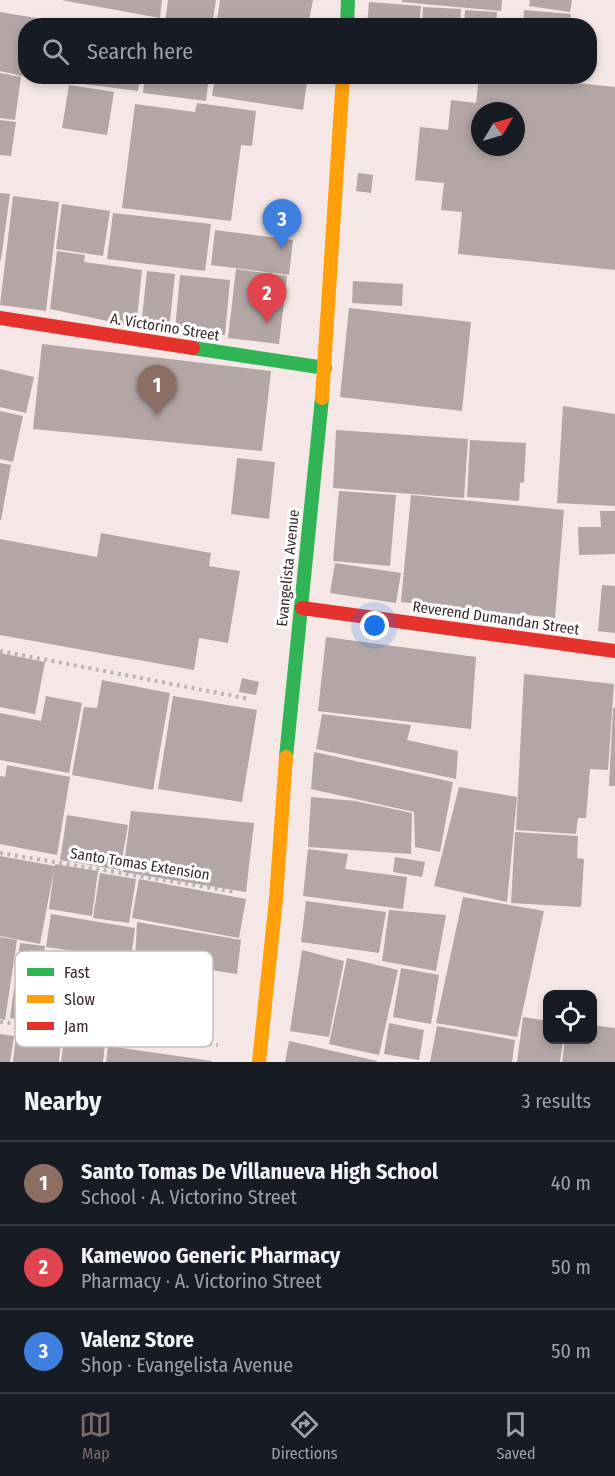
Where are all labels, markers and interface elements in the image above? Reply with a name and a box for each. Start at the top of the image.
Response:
search box [18,18,597,84]
icon: search [39,35,72,68]
text: Search here [87,38,193,65]
north arrow [471,102,525,156]
pin: 3 [262,200,302,249]
pin: 2 [248,274,286,323]
street label: A. Victorino Street [109,309,221,345]
pin: 1 [138,366,176,415]
street label: Evangelista Avenue [273,509,303,627]
street label: Reverend Dumandan Street [412,597,581,639]
your location [360,611,389,640]
street label: Santo Tomas Extension [69,844,211,884]
legend [15,951,213,1047]
text: Fast [64,963,91,982]
text: Slow [64,990,95,1009]
map controls [543,990,597,1044]
button: locate [543,990,597,1044]
text: Jam [64,1017,89,1036]
text: Nearby [24,1086,101,1117]
text: 3 results [522,1089,591,1113]
text: Santo Tomas De Villanueva High School [81,1158,438,1185]
text: 1 [39,1171,48,1195]
text: 40 m [551,1171,591,1195]
text: School · A. Victorino Street [81,1185,297,1209]
text: Kamewoo Generic Pharmacy [81,1242,340,1269]
text: 2 [39,1255,48,1279]
text: 50 m [551,1255,591,1279]
text: Pharmacy · A. Victorino Street [81,1269,322,1293]
text: Valenz Store [81,1326,194,1353]
text: 3 [39,1339,48,1363]
text: 50 m [551,1339,591,1363]
text: Shop · Evangelista Avenue [81,1353,293,1377]
tab: Map [79,1408,112,1463]
tab: Directions [271,1408,338,1463]
tab: Saved [496,1408,536,1463]

